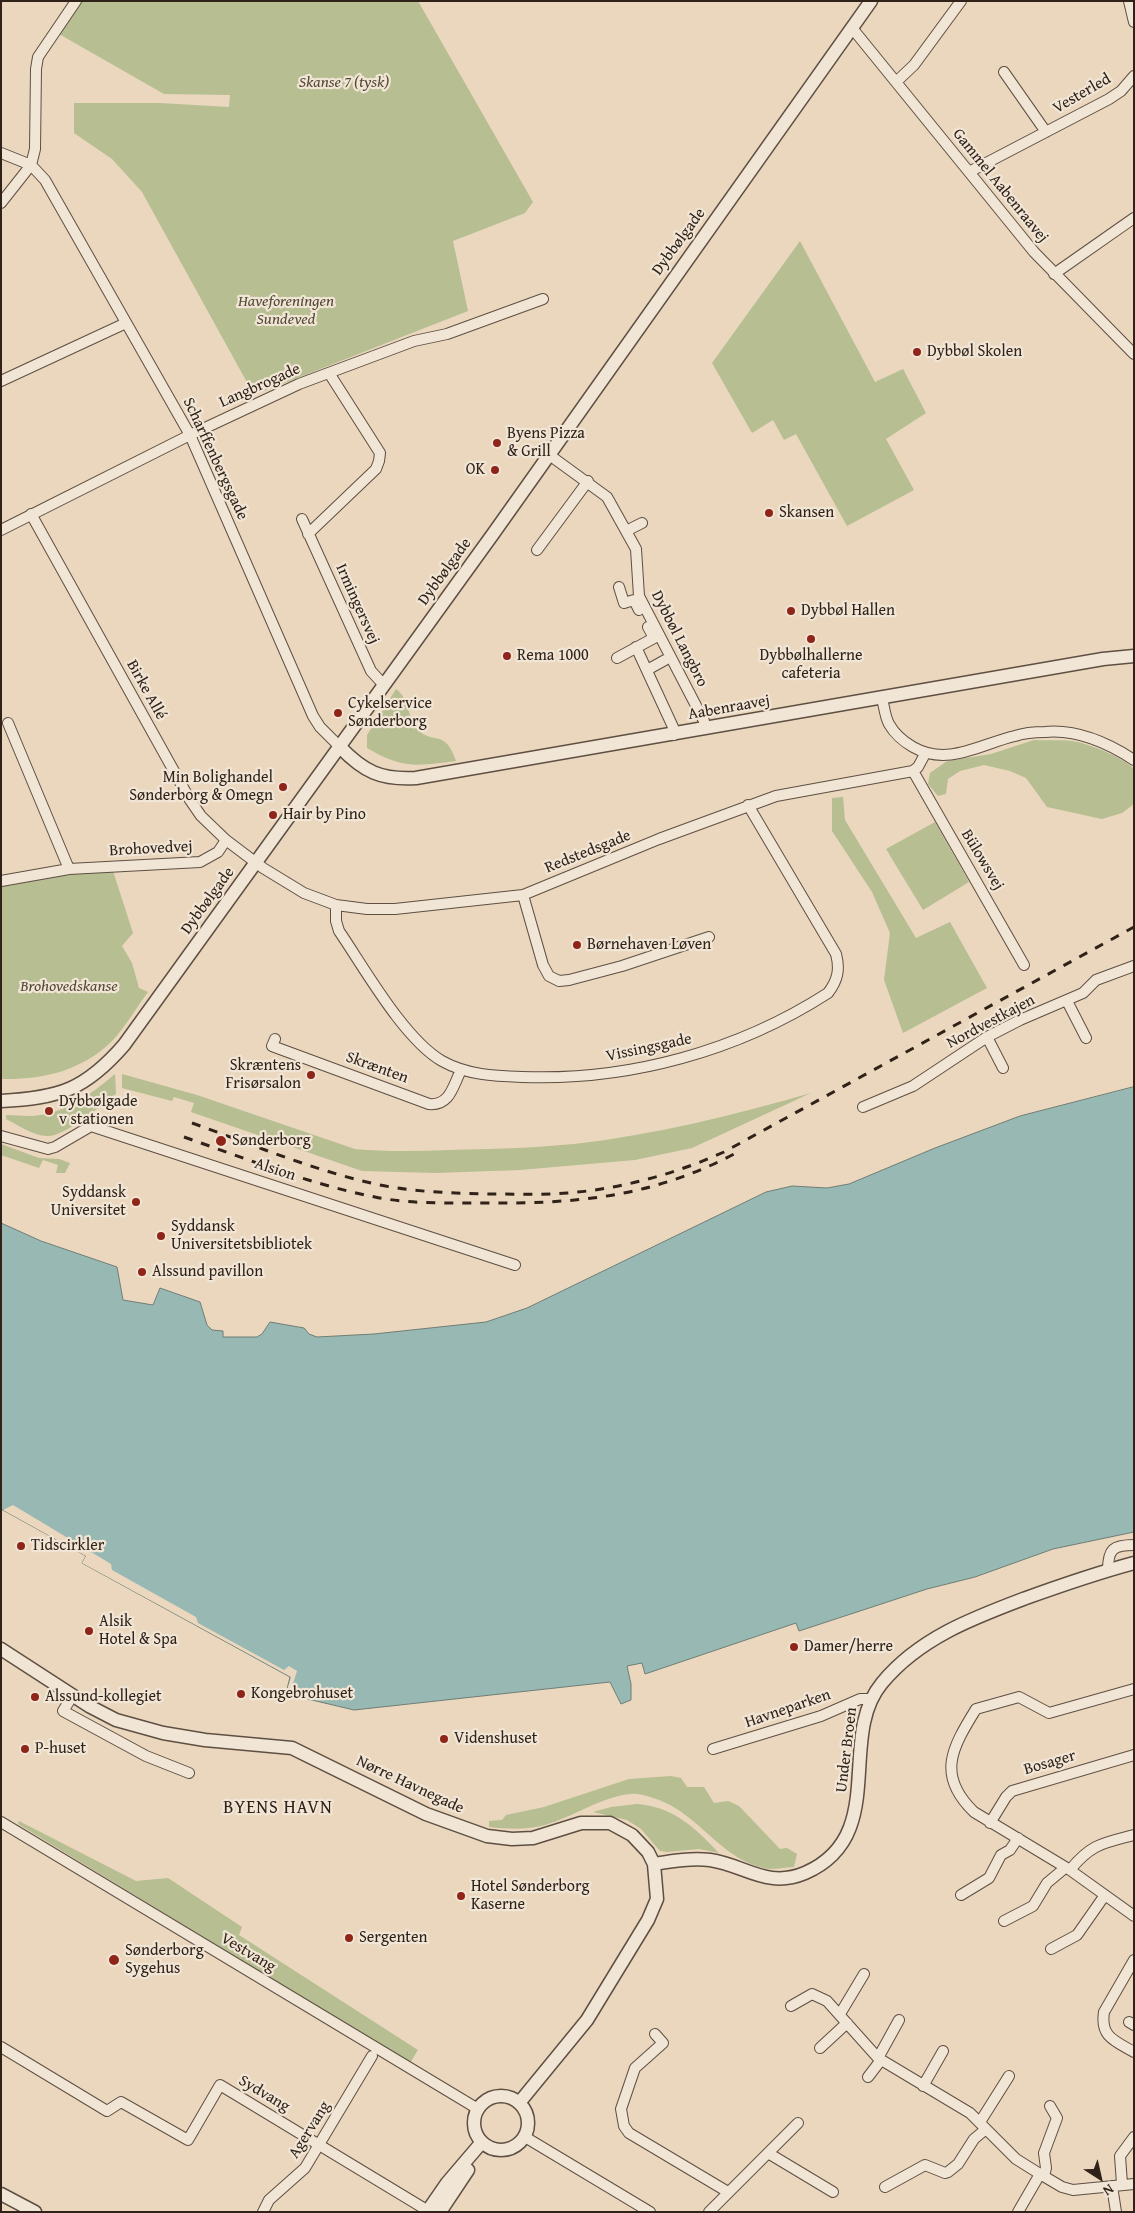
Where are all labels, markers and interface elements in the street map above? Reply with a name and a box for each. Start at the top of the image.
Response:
street label: Vesterled [1050,70,1114,118]
park label: Skanse 7 (tysk) [299,73,389,93]
street label: Gammel Aabenraavej [948,125,1052,247]
street label: Dybbølgade [648,205,710,279]
park label: Haveforeningen Sundeved [238,292,334,330]
place label: Dybbøl Skolen [927,342,1022,362]
marker: Dybbøl Skolen [911,346,923,358]
street label: Langbrogade [217,360,303,412]
street label: Scharffenbergsgade [178,395,252,523]
place label: Byens Pizza & Grill [507,424,585,462]
marker: Byens Pizza & Grill [491,437,503,449]
place label: OK [466,460,485,480]
marker: OK [489,464,501,476]
place label: Skansen [779,503,834,523]
marker: Skansen [763,507,775,519]
street label: Dybbølgade [414,535,476,609]
street label: Irmingersvej [331,561,383,647]
street label: Dybbøl Langbro [646,588,712,690]
place label: Dybbøl Hallen [801,601,895,621]
marker: Dybbøl Hallen [785,605,797,617]
marker: Dybbølhallerne cafeteria [805,633,817,645]
place label: Rema 1000 [517,646,589,666]
place label: Dybbølhallerne cafeteria [759,646,863,684]
marker: Rema 1000 [501,650,513,662]
street label: Birke Allé [122,657,170,723]
street label: Aabenraavej [687,691,771,725]
place label: Cykelservice Sønderborg [348,694,432,732]
marker: Cykelservice Sønderborg [332,707,344,719]
place label: Min Bolighandel Sønderborg & Omegn [129,768,273,806]
marker: Min Bolighandel Sønderborg & Omegn [277,781,289,793]
place label: Hair by Pino [283,805,366,825]
marker: Hair by Pino [267,809,279,821]
street label: Redstedsgade [542,826,634,878]
street label: Bülowsvej [956,826,1008,894]
street label: Brohovedvej [109,837,193,861]
street label: Dybbølgade [177,864,239,938]
place label: Børnehaven Løven [587,935,711,955]
marker: Børnehaven Løven [571,939,583,951]
park label: Brohovedskanse [20,977,118,997]
street label: Nordvestkajen [944,991,1038,1053]
street label: Vissingsgade [604,1030,694,1066]
street label: Skrænten [343,1048,411,1088]
place label: Skræntens Frisørsalon [225,1056,301,1094]
marker: Skræntens Frisørsalon [305,1069,317,1081]
place label: Dybbølgade v stationen [59,1092,137,1130]
marker: Dybbølgade v stationen [43,1105,55,1117]
place label: Sønderborg [232,1131,311,1151]
marker: Sønderborg [214,1134,228,1148]
street label: Alsion [252,1154,298,1186]
place label: Syddansk Universitet [51,1183,126,1221]
marker: Syddansk Universitet [130,1196,142,1208]
place label: Syddansk Universitetsbibliotek [171,1217,312,1255]
marker: Syddansk Universitetsbibliotek [155,1230,167,1242]
place label: Alssund pavillon [152,1262,263,1282]
marker: Alssund pavillon [136,1266,148,1278]
place label: Tidscirkler [31,1536,104,1556]
marker: Tidscirkler [15,1540,27,1552]
place label: Alsik Hotel & Spa [99,1612,177,1650]
marker: Alsik Hotel & Spa [83,1625,95,1637]
place label: Damer/herre [804,1637,893,1657]
marker: Damer/herre [788,1641,800,1653]
place label: Kongebrohuset [251,1684,353,1704]
street label: Havneparken [743,1685,833,1733]
place label: Alssund-kollegiet [45,1687,162,1707]
marker: Kongebrohuset [235,1688,247,1700]
marker: Alssund-kollegiet [29,1691,41,1703]
street label: Under Broen [832,1706,862,1794]
place label: Videnshuset [454,1729,538,1749]
marker: Videnshuset [438,1733,450,1745]
place label: P-huset [35,1739,86,1759]
marker: P-huset [19,1743,31,1755]
street label: Bosager [1022,1746,1078,1780]
street label: Nørre Havnegade [353,1752,467,1818]
district label: BYENS HAVN [222,1797,334,1819]
place label: Hotel Sønderborg Kaserne [471,1877,590,1915]
marker: Hotel Sønderborg Kaserne [455,1890,467,1902]
place label: Sergenten [359,1928,428,1948]
street label: Vestvang [217,1929,279,1977]
marker: Sergenten [343,1932,355,1944]
place label: Sønderborg Sygehus [125,1941,204,1979]
marker: Sønderborg Sygehus [107,1953,121,1967]
street label: Sydvang [235,2071,293,2117]
street label: Agervang [285,2098,335,2162]
north arrow [1075,2153,1125,2203]
text: N [1099,2179,1118,2201]

